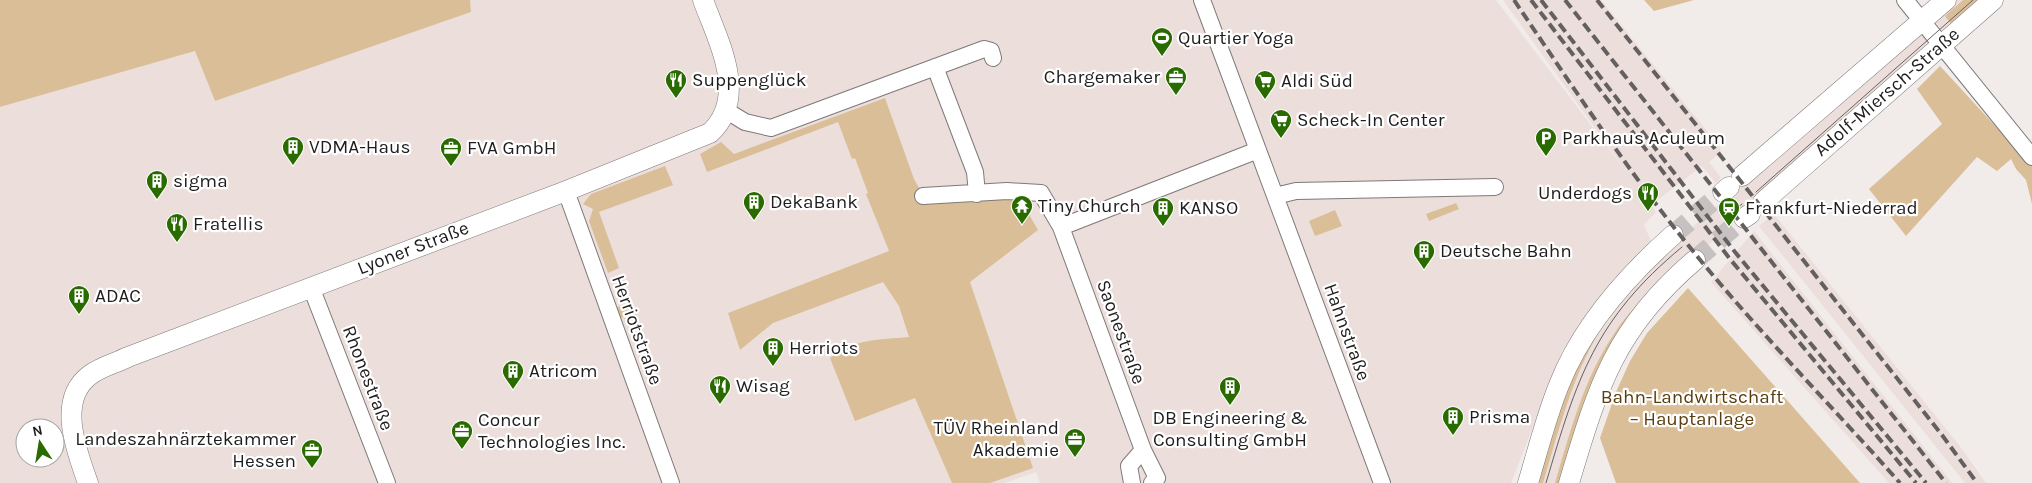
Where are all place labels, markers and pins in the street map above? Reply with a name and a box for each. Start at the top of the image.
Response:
sports icon: Quartier Yoga [1150,26,1174,57]
place label: Quartier Yoga [1178,27,1294,49]
office icon: Chargemaker [1164,65,1188,96]
place label: Chargemaker [1044,66,1160,88]
restaurant icon: Suppenglück [664,68,688,99]
place label: Suppenglück [692,69,807,91]
supermarket icon: Aldi Süd [1253,69,1277,100]
place label: Aldi Süd [1281,70,1353,92]
supermarket icon: Scheck-In Center [1269,108,1293,139]
place label: Scheck-In Center [1297,109,1445,131]
parking icon: Parkhaus Aculeum [1534,126,1558,157]
place label: Parkhaus Aculeum [1562,127,1725,149]
building icon: VDMA-Haus [281,135,305,166]
place label: VDMA-Haus [309,136,411,158]
office icon: FVA GmbH [439,136,463,167]
place label: FVA GmbH [467,137,556,159]
building icon: sigma [145,169,169,200]
place label: sigma [173,170,228,192]
restaurant icon: Underdogs [1636,181,1660,212]
place label: Underdogs [1538,182,1632,204]
building icon: DekaBank [742,190,766,221]
place label: DekaBank [770,191,858,213]
temple icon: Tiny Church [1010,194,1034,225]
place label: Tiny Church [1038,195,1141,217]
building icon: KANSO [1151,196,1175,227]
station icon: Frankfurt-Niederrad [1717,196,1741,227]
place label: KANSO [1179,197,1238,219]
place label: Frankfurt-Niederrad [1745,197,1918,219]
restaurant icon: Fratellis [165,212,189,243]
place label: Fratellis [193,213,263,235]
building icon: Deutsche Bahn [1412,239,1436,270]
place label: Deutsche Bahn [1440,240,1572,262]
building icon: ADAC [67,284,91,315]
place label: ADAC [95,285,141,307]
building icon: Herriots [761,336,785,367]
place label: Herriots [789,337,858,359]
building icon: Atricom [501,359,525,390]
place label: Atricom [529,360,598,382]
restaurant icon: Wisag [708,374,732,405]
place label: Wisag [736,375,790,397]
building icon: DB Engineering & Consulting GmbH [1218,375,1242,406]
building icon: Prisma [1441,405,1465,436]
place label: Prisma [1469,406,1530,428]
place label: DB Engineering & Consulting GmbH [1153,407,1307,451]
place label: Concur Technologies Inc. [478,409,625,453]
place label: TÜV Rheinland Akademie [933,417,1059,461]
office icon: Concur Technologies Inc. [450,419,474,450]
office icon: TÜV Rheinland Akademie [1063,427,1087,458]
place label: Landeszahnärztekammer Hessen [75,428,296,472]
office icon: Landeszahnärztekammer Hessen [300,438,324,469]

